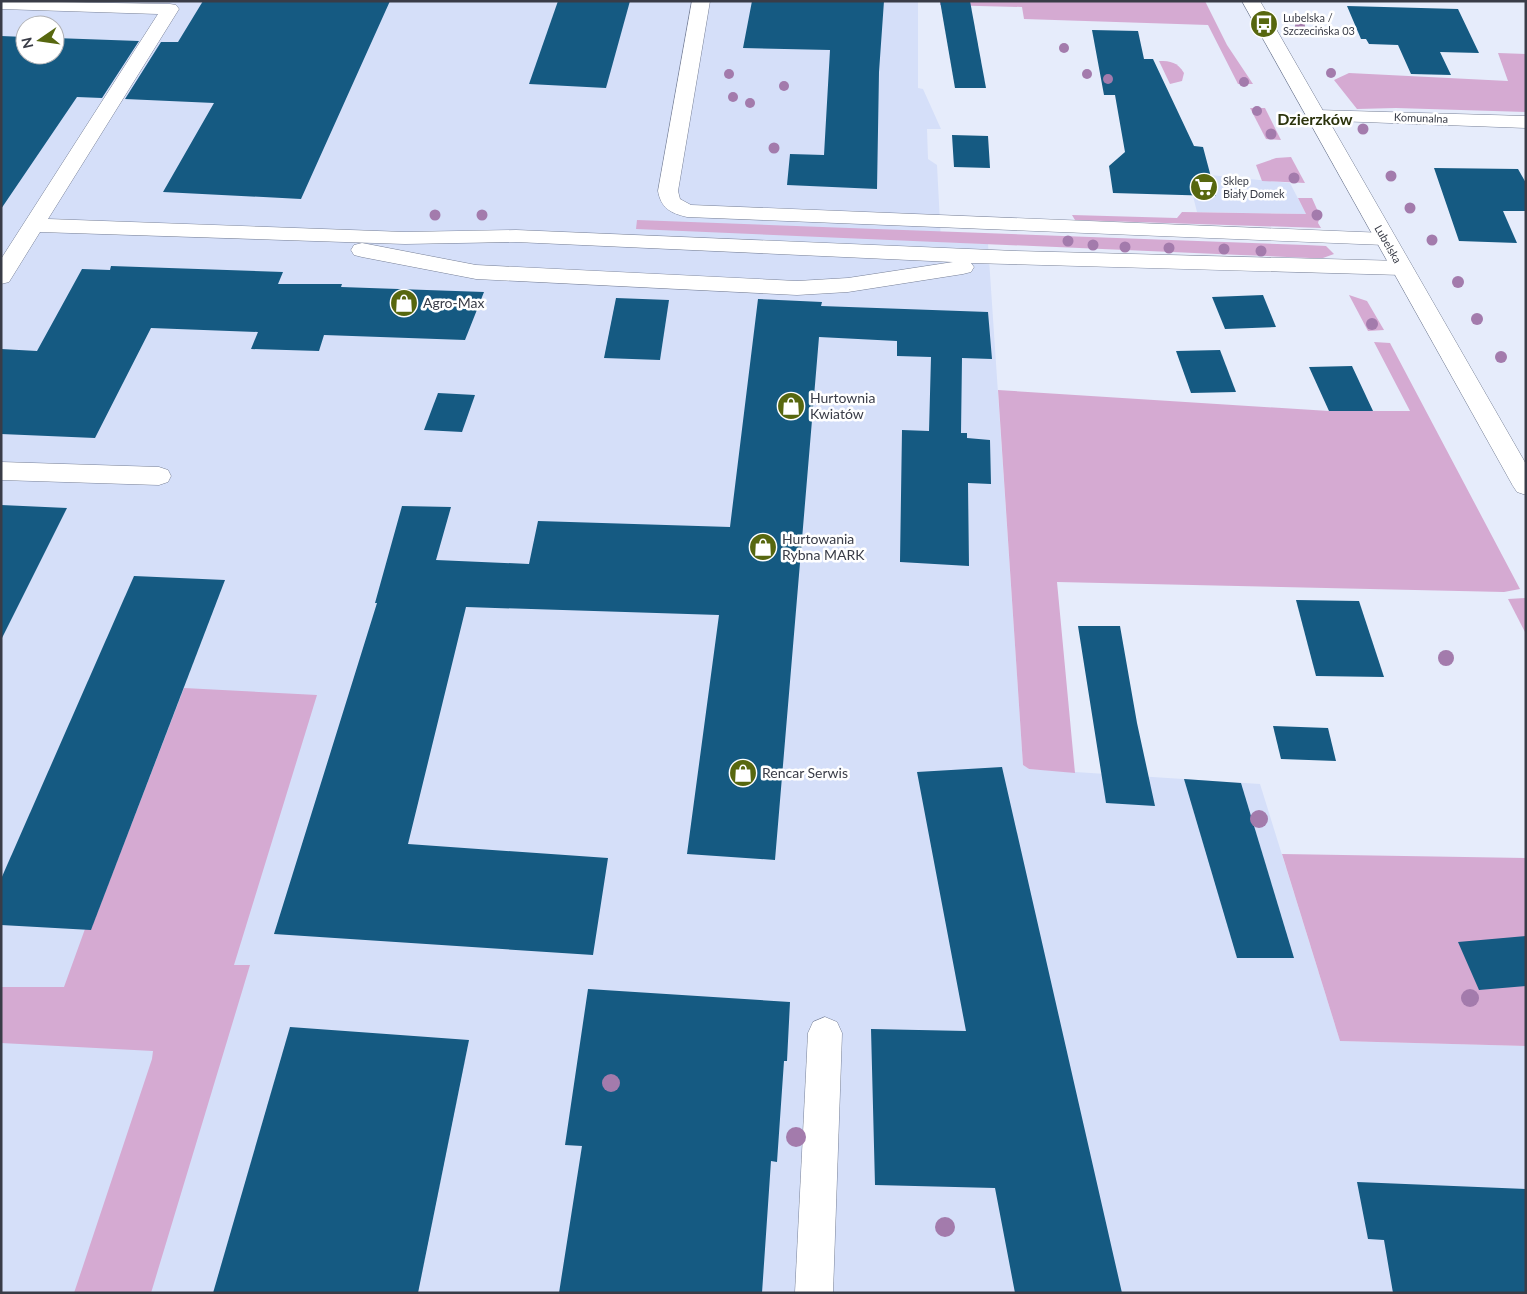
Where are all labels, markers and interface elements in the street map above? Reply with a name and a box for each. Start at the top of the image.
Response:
bus stop icon: Lubelska / Szczecińska 03 [1249,9,1279,39]
place label: Lubelska / Szczecińska 03 [1283,11,1355,37]
north arrow [15,15,65,65]
text: N [17,36,36,50]
district label: Dzierzków [1277,109,1353,128]
street label: Komunalna [1394,110,1448,125]
supermarket icon: Sklep Biały Domek [1189,172,1219,202]
place label: Sklep Biały Domek [1223,174,1285,200]
street label: Lubelska [1372,222,1405,265]
shop icon: Agro-Max [389,288,419,318]
place label: Agro-Max [423,294,484,311]
place label: Hurtownia Kwiatów [810,389,875,422]
shop icon: Hurtownia Kwiatów [776,391,806,421]
place label: Hurtowania Rybna MARK [782,530,865,563]
shop icon: Hurtowania Rybna MARK [748,532,778,562]
shop icon: Rencar Serwis [728,758,758,788]
place label: Rencar Serwis [762,764,848,781]

